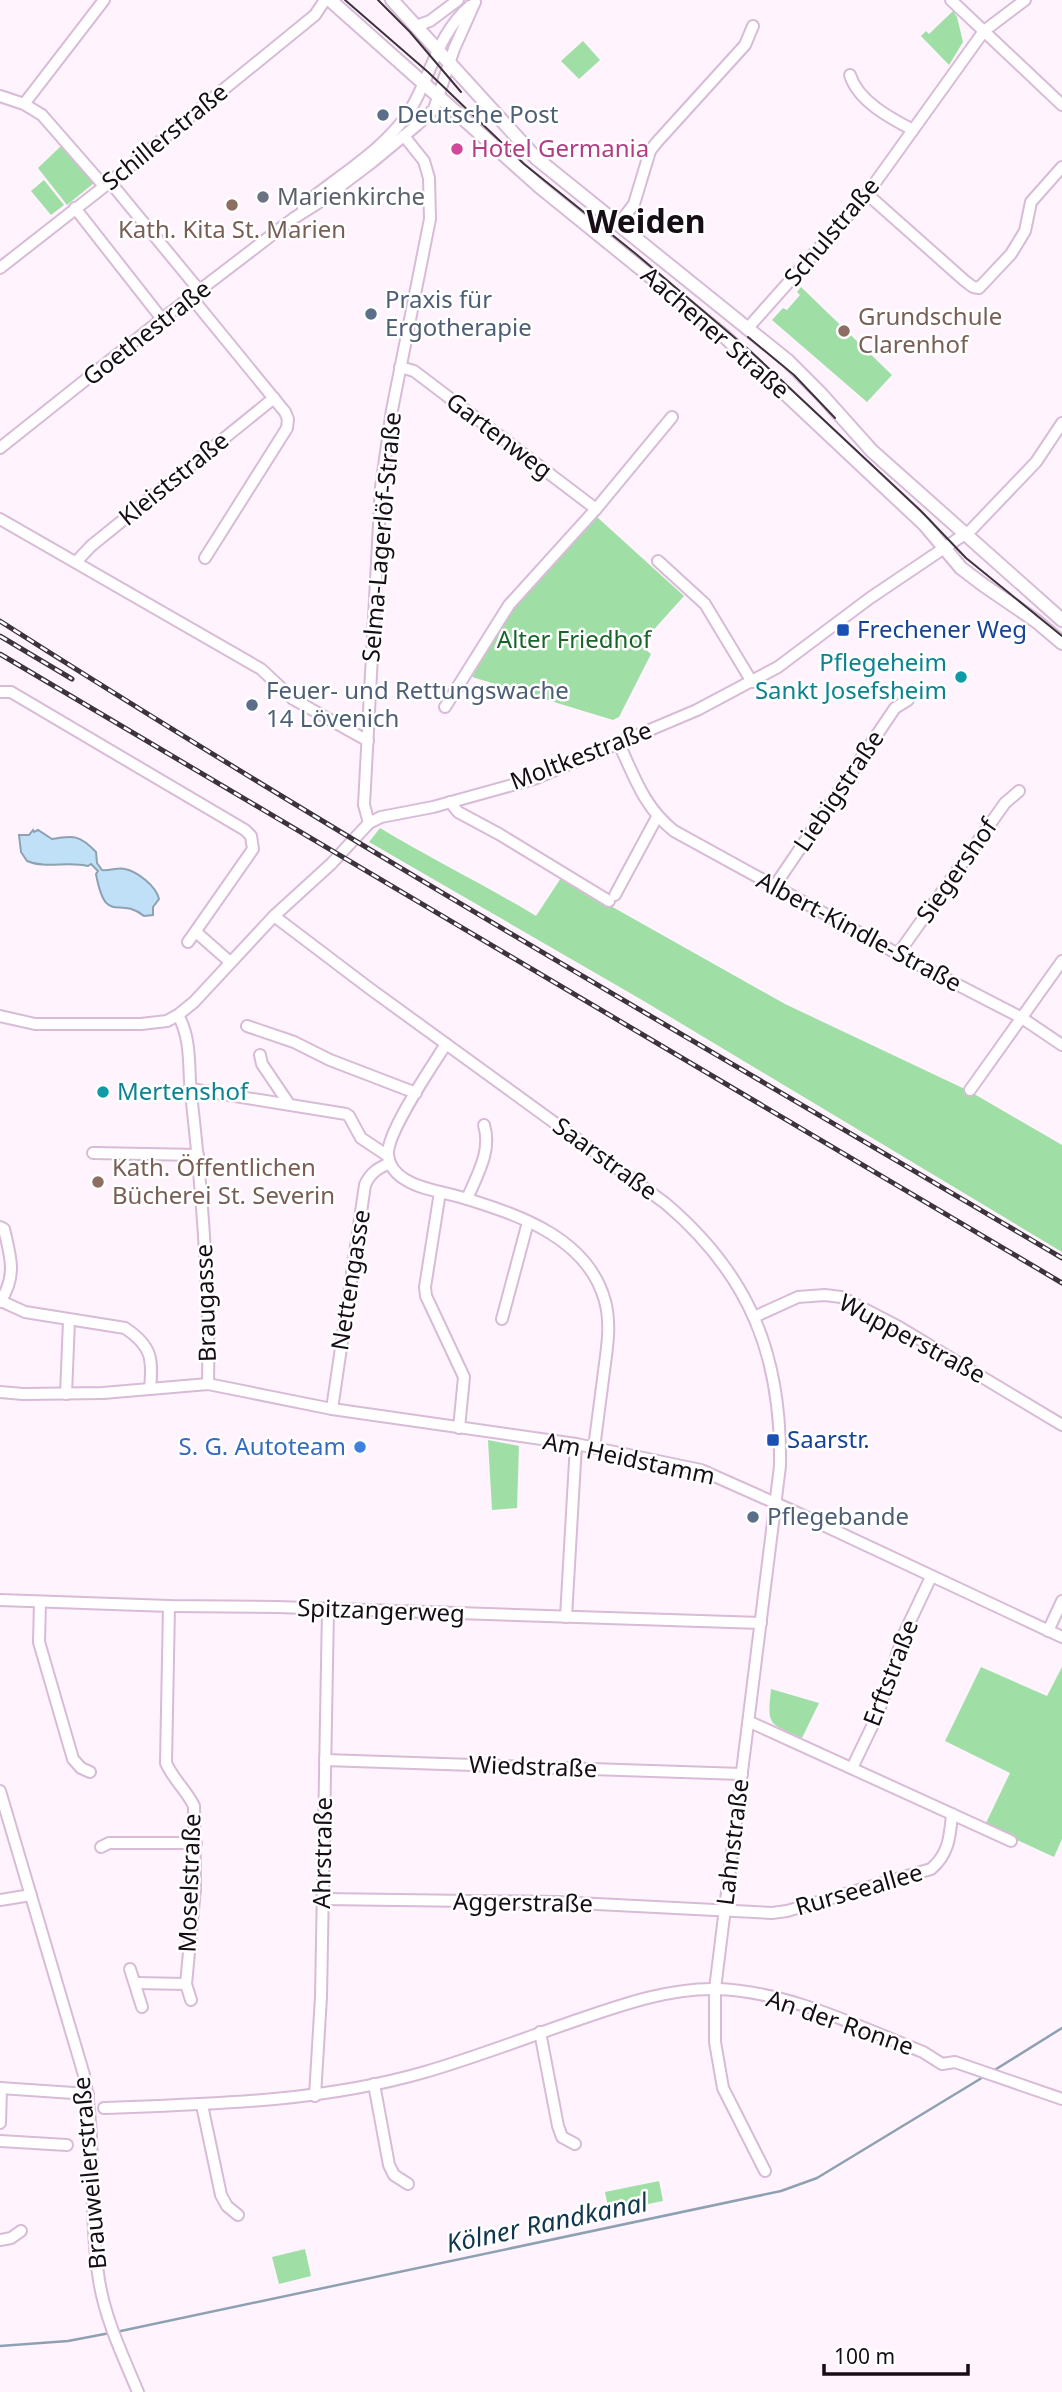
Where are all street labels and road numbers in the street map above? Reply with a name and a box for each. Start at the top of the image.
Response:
street label: Schillerstraße [94,75,234,197]
street label: Schulstraße [776,170,886,292]
street label: Aachener Straße [635,258,797,406]
street label: Goethestraße [75,271,217,392]
street label: Gartenweg [440,384,560,486]
street label: Selma-Lagerlöf-Straße [353,410,408,663]
street label: Kleiststraße [111,423,235,532]
street label: Moltkestraße [505,712,656,797]
street label: Liebigstraße [785,723,891,857]
street label: Siegershof [908,810,1005,929]
street label: Albert-Kindle-Straße [751,863,968,999]
street label: Saarstraße [547,1109,665,1207]
street label: Nettengasse [322,1207,377,1353]
street label: Braugasse [186,1243,223,1363]
street label: Wupperstraße [834,1285,992,1390]
street label: Am Heidstamm [540,1423,718,1492]
street label: Spitzangerweg [297,1590,465,1629]
street label: Erftstraße [854,1614,925,1731]
street label: Wiedstraße [468,1747,598,1784]
street label: Lahnstraße [707,1777,756,1907]
street label: Ahrstraße [304,1797,339,1909]
street label: Moselstraße [170,1813,207,1953]
street label: Rurseeallee [791,1855,926,1922]
street label: Aggerstraße [453,1884,593,1919]
street label: An der Ronne [763,1981,918,2062]
street label: Brauweilerstraße [64,2075,113,2271]

